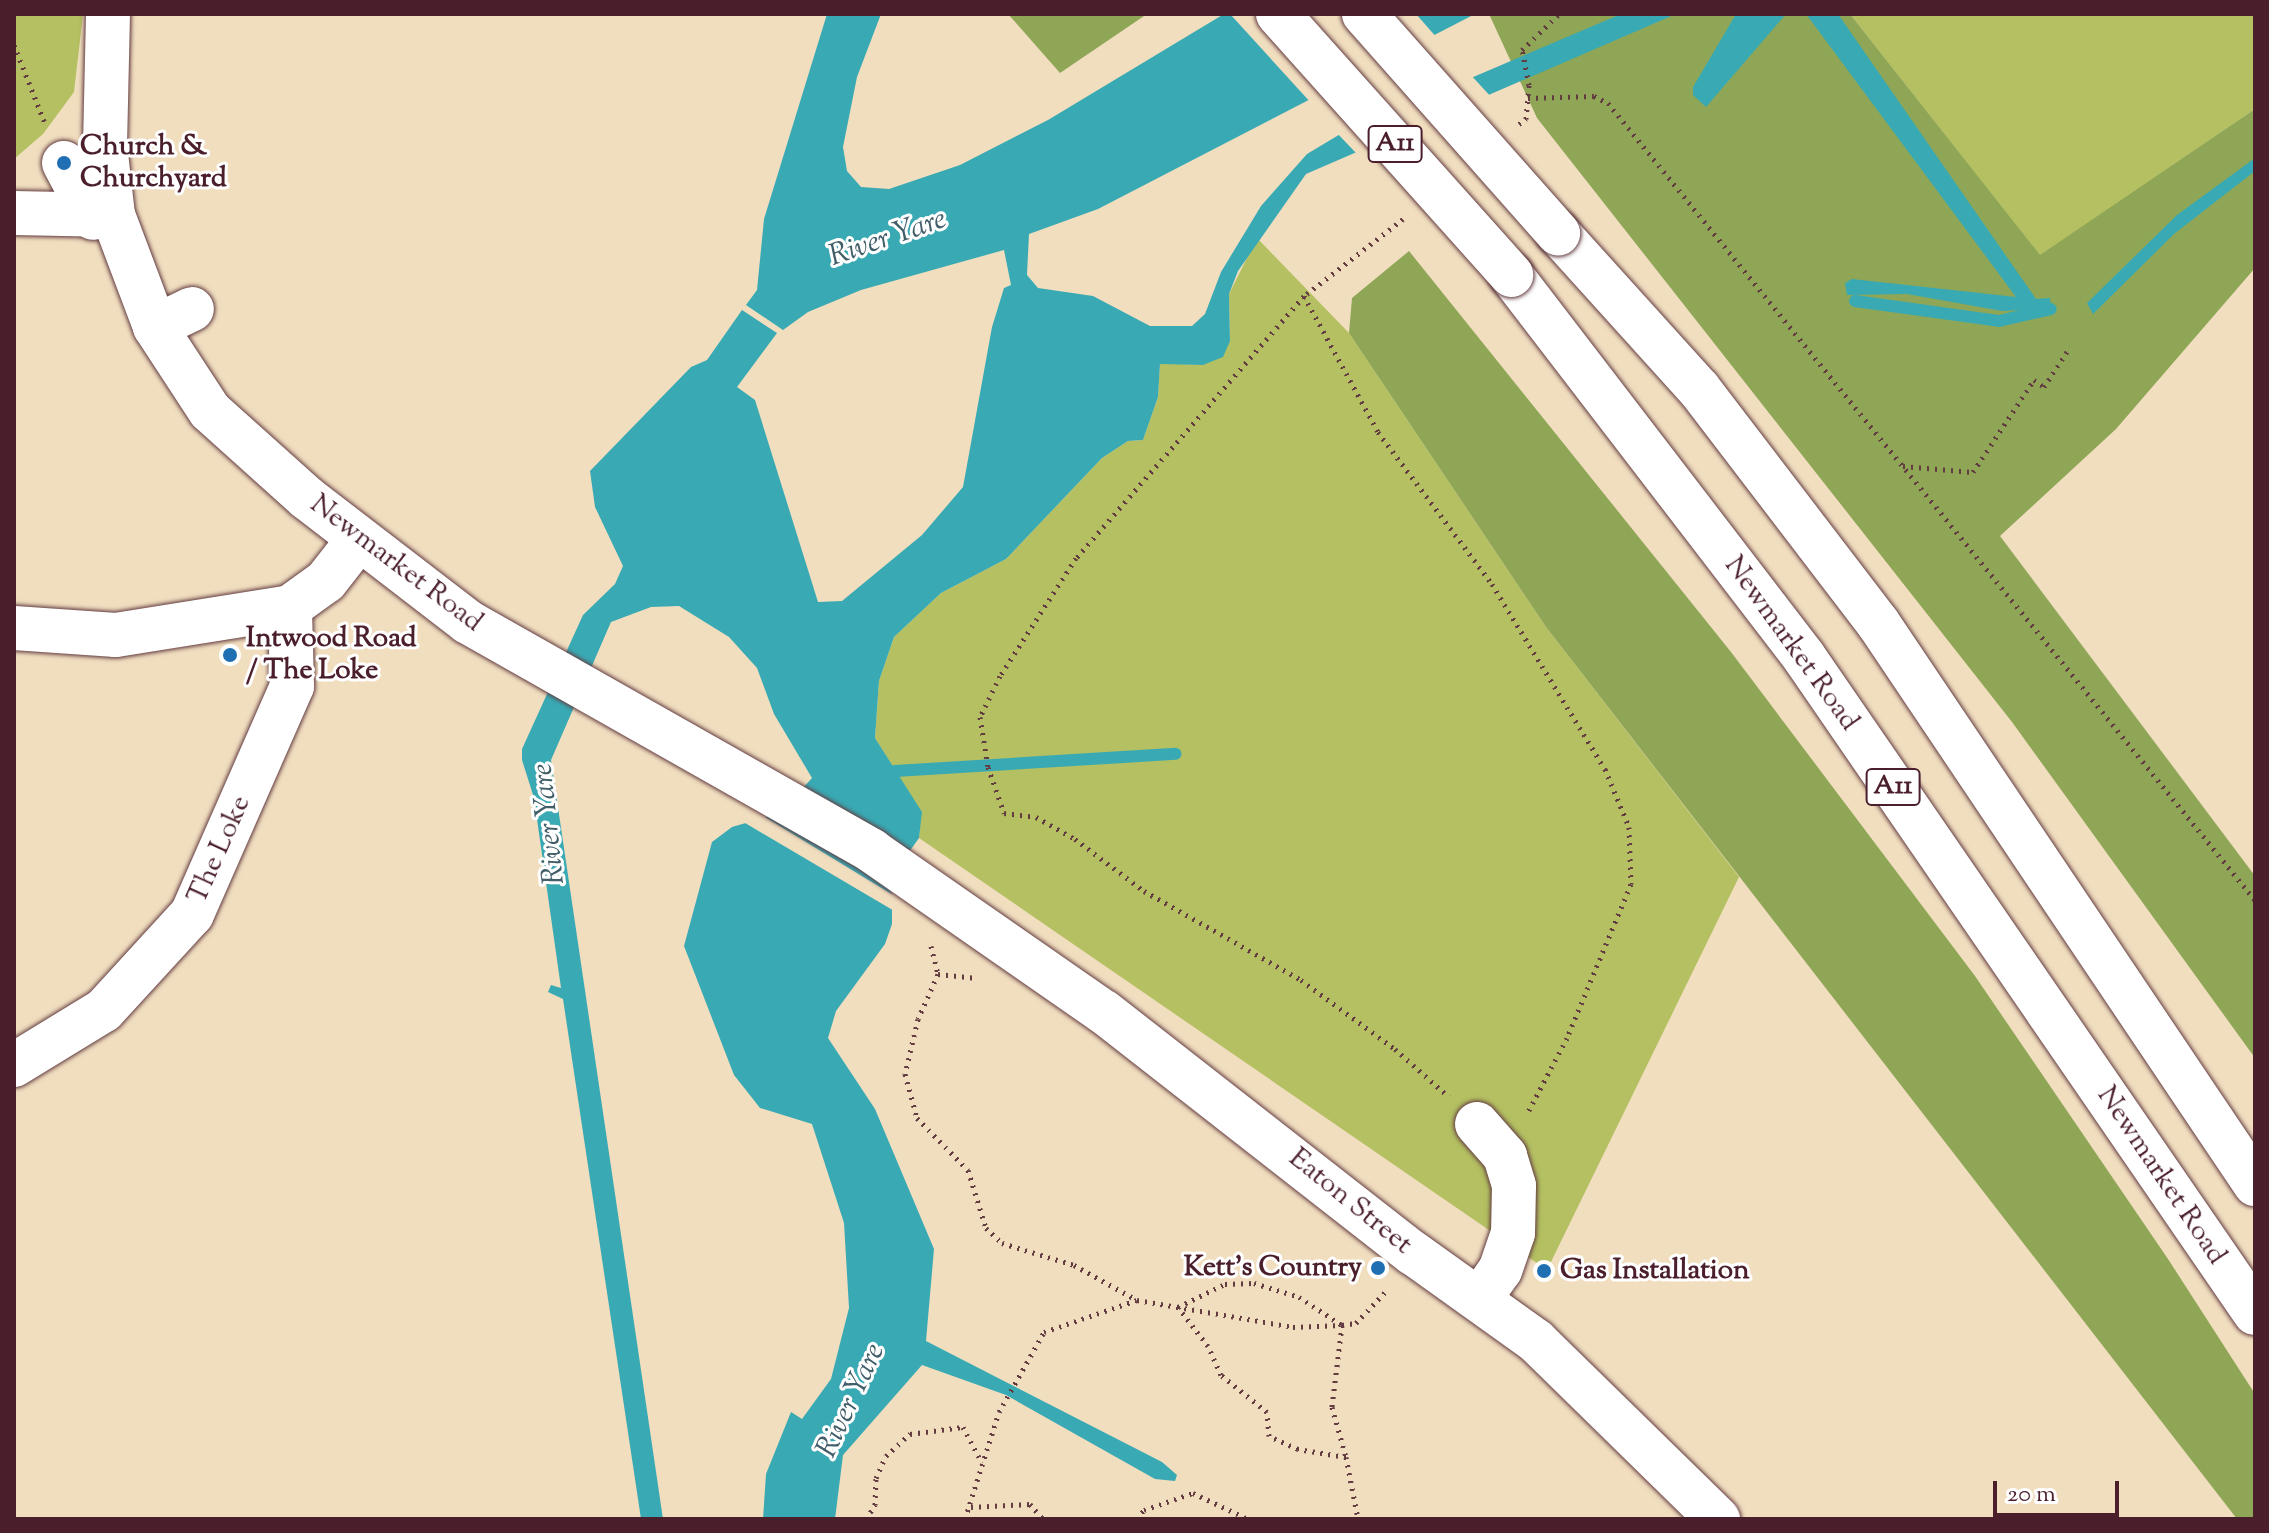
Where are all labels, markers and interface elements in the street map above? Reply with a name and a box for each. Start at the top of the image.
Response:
road number: A11 [1367,122,1423,166]
place label: Church & Churchyard [80,130,227,196]
marker: Church & Churchyard [55,154,73,172]
water label: River Yare [825,202,951,276]
street label: Newmarket Road [303,488,489,640]
street label: Newmarket Road [1716,550,1866,738]
place label: Intwood Road / The Loke [246,622,417,688]
marker: Intwood Road / The Loke [221,646,239,664]
water label: River Yare [526,762,574,886]
road number: A11 [1865,765,1921,809]
street label: The Loke [181,791,259,909]
street label: Newmarket Road [2089,1081,2233,1271]
street label: Eaton Street [1281,1142,1419,1262]
place label: Kett's Country [1184,1251,1362,1285]
place label: Gas Installation [1560,1254,1750,1288]
marker: Kett's Country [1369,1259,1387,1277]
marker: Gas Installation [1535,1262,1553,1280]
water label: River Yare [810,1338,894,1464]
scale bar [1997,1465,2123,1515]
text: 20 m [2007,1478,2056,1512]

